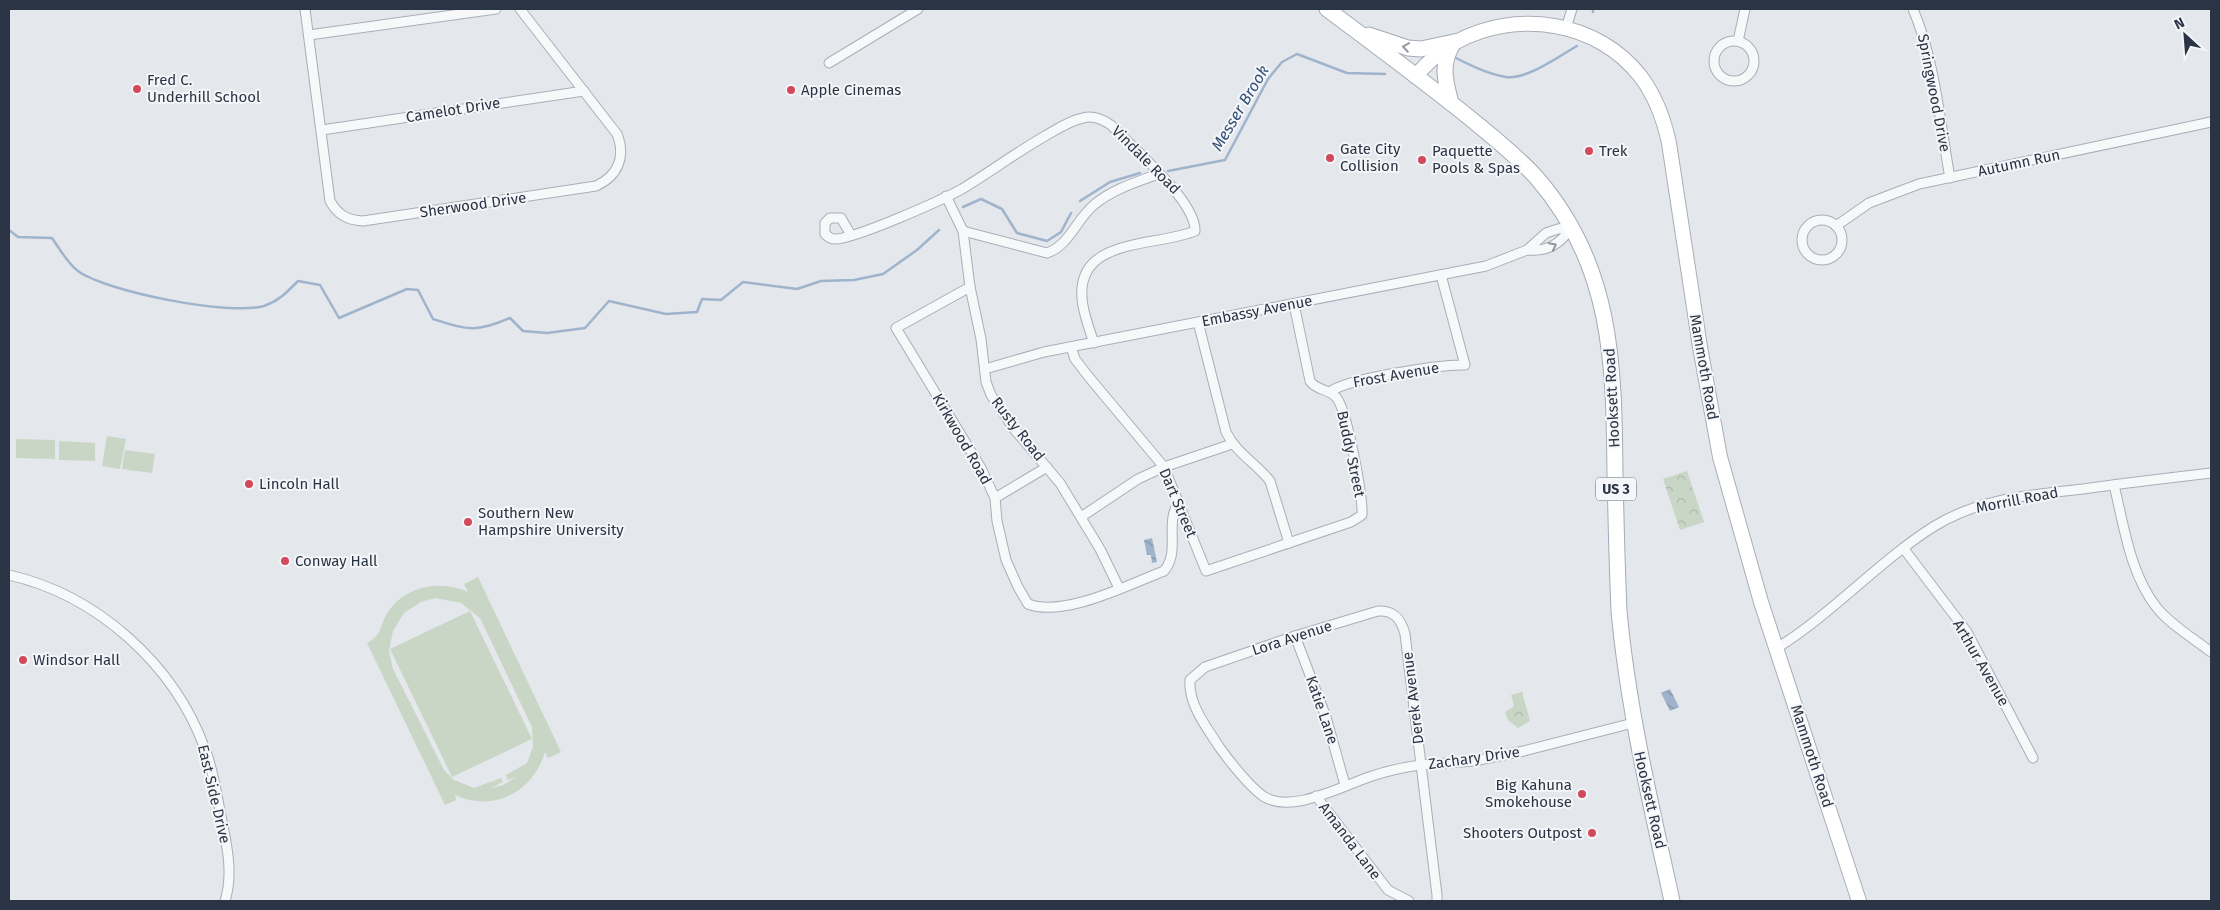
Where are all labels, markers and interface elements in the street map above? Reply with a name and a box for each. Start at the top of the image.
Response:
north arrow [2160,10,2210,60]
text: N [2172,14,2187,33]
street label: Springwood Drive [1914,32,1954,154]
one-way arrow [1402,43,1411,53]
water label: Messer Brook [1207,62,1273,154]
place label: Fred C. Underhill School [147,71,261,106]
place label: Apple Cinemas [801,81,901,99]
marker: Fred C. Underhill School [131,83,143,95]
marker: Apple Cinemas [785,84,797,96]
street label: Camelot Drive [405,94,501,126]
street label: Vindale Road [1108,122,1184,198]
place label: Gate City Collision [1340,140,1401,175]
place label: Paquette Pools & Spas [1432,142,1520,177]
place label: Trek [1599,142,1628,160]
marker: Trek [1583,145,1595,157]
street label: Autumn Run [1976,145,2062,181]
marker: Gate City Collision [1324,152,1336,164]
marker: Paquette Pools & Spas [1416,154,1428,166]
street label: Sherwood Drive [419,189,527,221]
one-way arrow [1548,241,1557,252]
street label: Embassy Avenue [1200,291,1314,331]
street label: Mammoth Road [1686,313,1722,421]
street label: Hooksett Road [1600,348,1624,448]
street label: Frost Avenue [1352,359,1440,391]
street label: Kirkwood Road [929,390,995,488]
street label: Rusty Road [987,393,1049,465]
street label: Buddy Street [1333,409,1369,499]
street label: Dart Street [1155,466,1201,541]
place label: Lincoln Hall [259,475,340,493]
marker: Lincoln Hall [243,478,255,490]
road number: US 3 [1596,478,1636,500]
street label: Morrill Road [1974,483,2060,517]
place label: Southern New Hampshire University [478,504,624,539]
marker: Southern New Hampshire University [462,516,474,528]
place label: Conway Hall [295,552,378,570]
marker: Conway Hall [279,555,291,567]
street label: Lora Avenue [1250,617,1334,659]
street label: Arthur Avenue [1949,617,2013,709]
place label: Windsor Hall [33,651,121,669]
street label: Derek Avenue [1398,651,1428,745]
marker: Windsor Hall [17,654,29,666]
street label: Katie Lane [1302,673,1342,747]
street label: Mammoth Road [1787,702,1837,810]
street label: East Side Drive [194,743,234,845]
street label: Zachary Drive [1427,743,1521,773]
street label: Hooksett Road [1630,749,1670,851]
place label: Big Kahuna Smokehouse [1485,776,1572,811]
marker: Big Kahuna Smokehouse [1576,788,1588,800]
street label: Amanda Lane [1315,799,1385,883]
place label: Shooters Outpost [1463,824,1583,842]
marker: Shooters Outpost [1586,827,1598,839]

